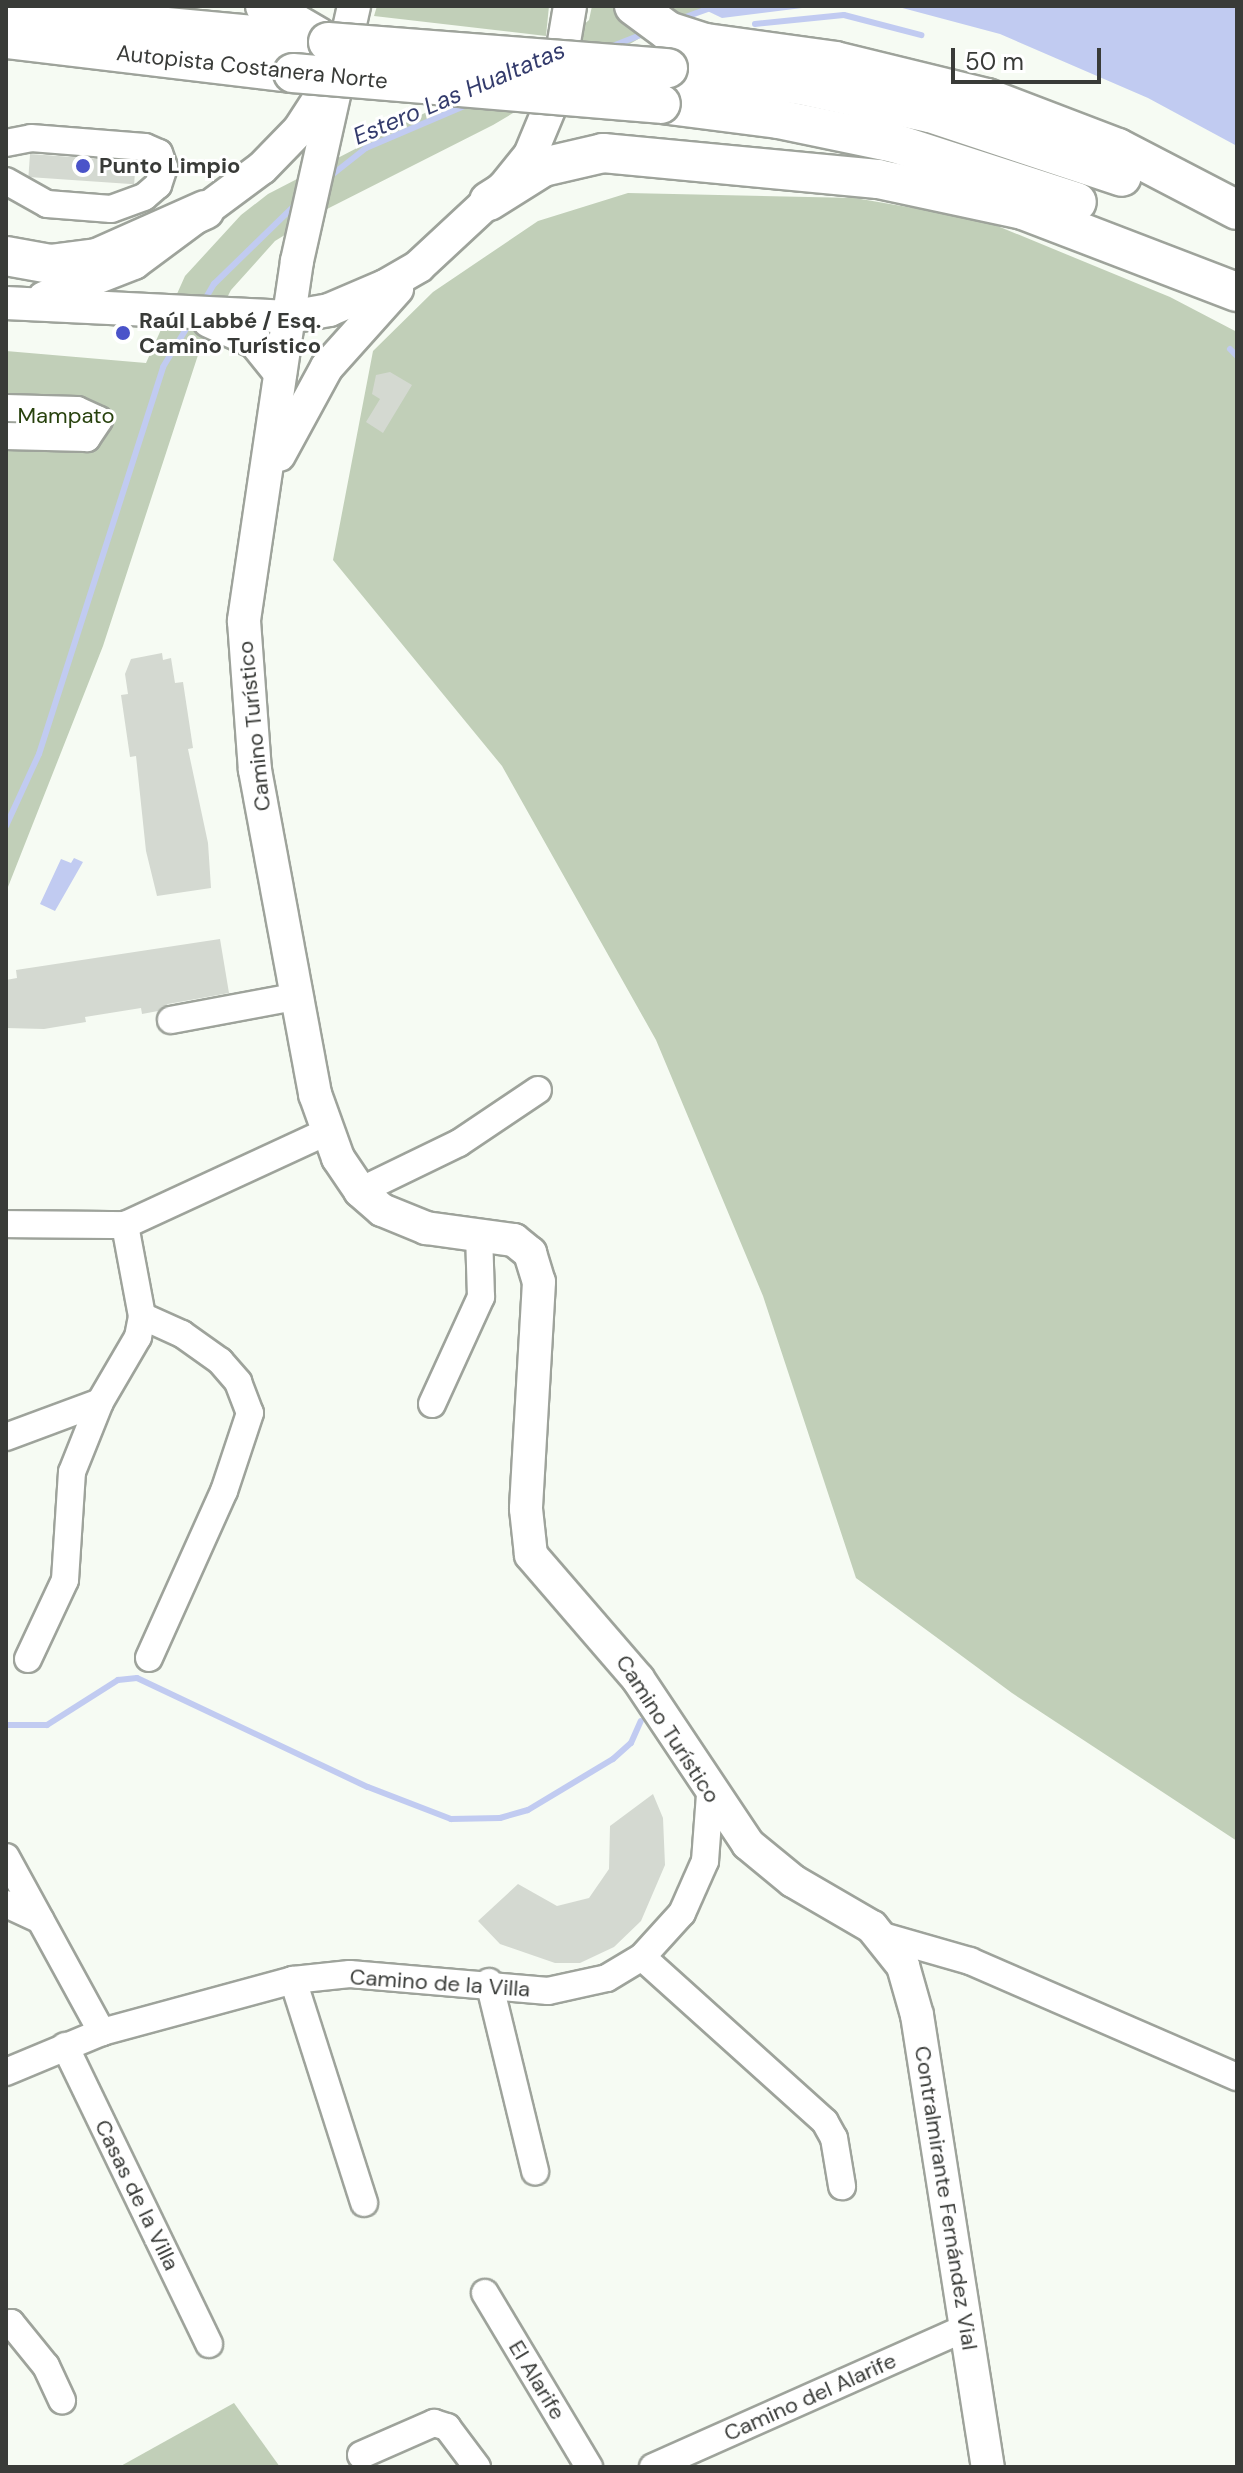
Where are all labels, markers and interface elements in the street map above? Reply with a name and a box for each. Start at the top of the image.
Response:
scale bar [955,32,1105,82]
water label: Estero Las Hualtatas [349,35,569,151]
street label: Autopista Costanera Norte [115,40,389,94]
text: 50 m [965,46,1024,77]
place label: Punto Limpio [99,153,240,179]
marker: Punto Limpio [74,157,92,175]
place label: Raúl Labbé / Esq. Camino Turístico [139,307,321,358]
marker: Raúl Labbé / Esq. Camino Turístico [114,324,132,342]
park label: Mampato [18,403,114,429]
street label: Camino Turístico [232,640,276,812]
street label: Camino Turístico [610,1650,726,1808]
street label: Camino de la Villa [349,1964,531,2002]
street label: Contralmirante Fernández Vial [909,2044,983,2352]
street label: Casas de la Villa [89,2115,185,2275]
street label: El Alarife [503,2336,571,2424]
street label: Camino del Alarife [720,2347,900,2447]

